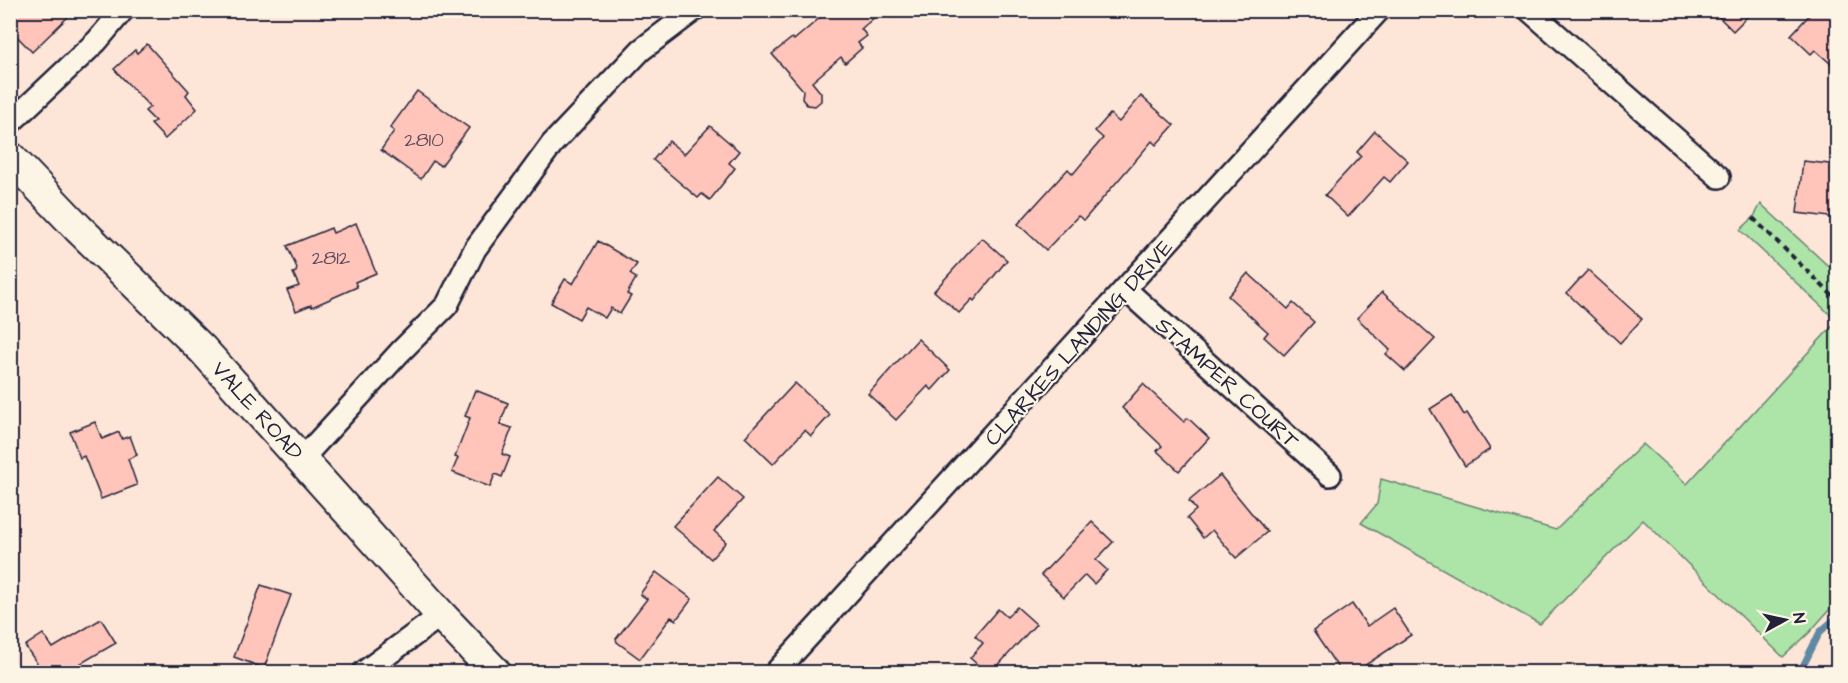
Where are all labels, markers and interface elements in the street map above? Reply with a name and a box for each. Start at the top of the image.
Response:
house number: 2810 [404,126,444,154]
street label: CLARKES LANDING DRIVE [978,233,1180,453]
house number: 2812 [312,244,351,272]
street label: STAMPER COURT [1148,310,1306,456]
street label: VALE ROAD [204,355,310,467]
north arrow [1755,590,1815,650]
text: N [1787,612,1810,625]

